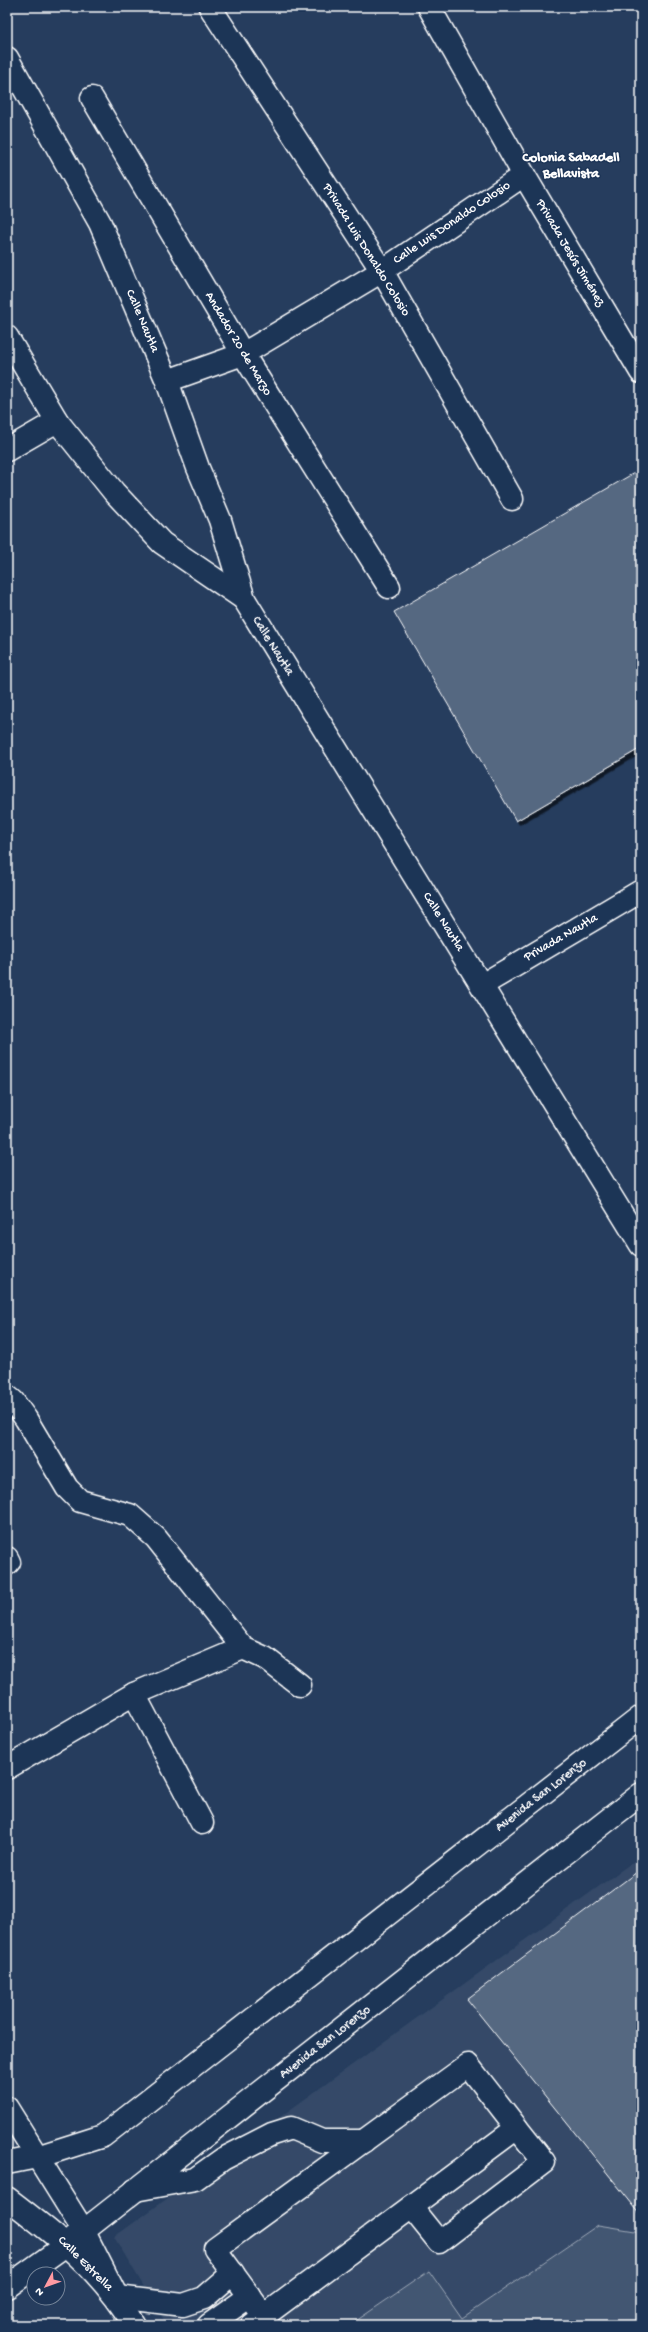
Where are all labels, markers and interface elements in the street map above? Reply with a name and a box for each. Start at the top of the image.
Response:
district label: Colonia Sabadell Bellavista [521,150,620,183]
street label: Calle Luis Donaldo Colosio [391,178,514,268]
street label: Privada Luis Donaldo Colosio [318,180,413,319]
street label: Privada Jesús Jiménez [532,196,609,310]
street label: Calle Nautla [122,287,162,355]
street label: Andador 20 de Marzo [201,289,275,399]
street label: Calle Nautla [249,614,298,679]
street label: Calle Nautla [419,890,468,955]
street label: Privada Nautla [521,910,601,966]
street label: Avenida San Lorenzo [493,1755,590,1835]
street label: Avenida San Lorenzo [277,2002,374,2082]
street label: Calle Estrella [54,2233,116,2295]
north arrow [26,2266,66,2306]
text: N [33,2285,47,2298]

